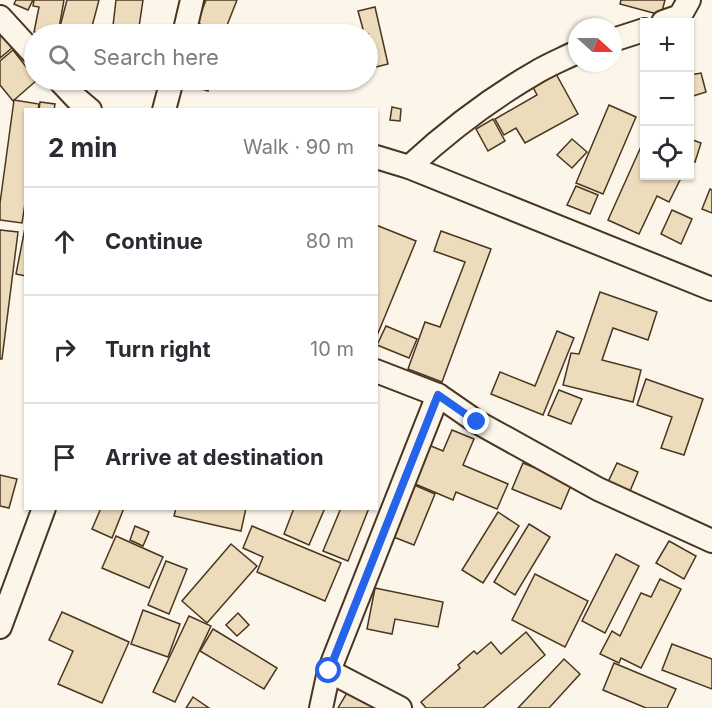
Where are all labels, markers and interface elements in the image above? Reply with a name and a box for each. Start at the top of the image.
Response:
north arrow [568,18,622,72]
map controls [640,18,694,180]
button: + [640,18,694,72]
search box [24,24,378,90]
icon: search [45,41,78,74]
text: Search here [93,44,219,70]
button: − [640,72,694,126]
button: locate [640,126,694,180]
text: 2 min [48,132,118,163]
text: Walk · 90 m [243,135,354,159]
icon: ahead [48,225,81,258]
text: Continue [105,228,203,254]
text: 80 m [306,229,354,253]
icon: right [48,333,81,366]
text: Turn right [105,336,211,362]
text: 10 m [310,337,354,361]
route end [463,408,489,434]
icon: arrive [48,441,81,474]
text: Arrive at destination [105,444,324,470]
route start [315,657,341,683]

